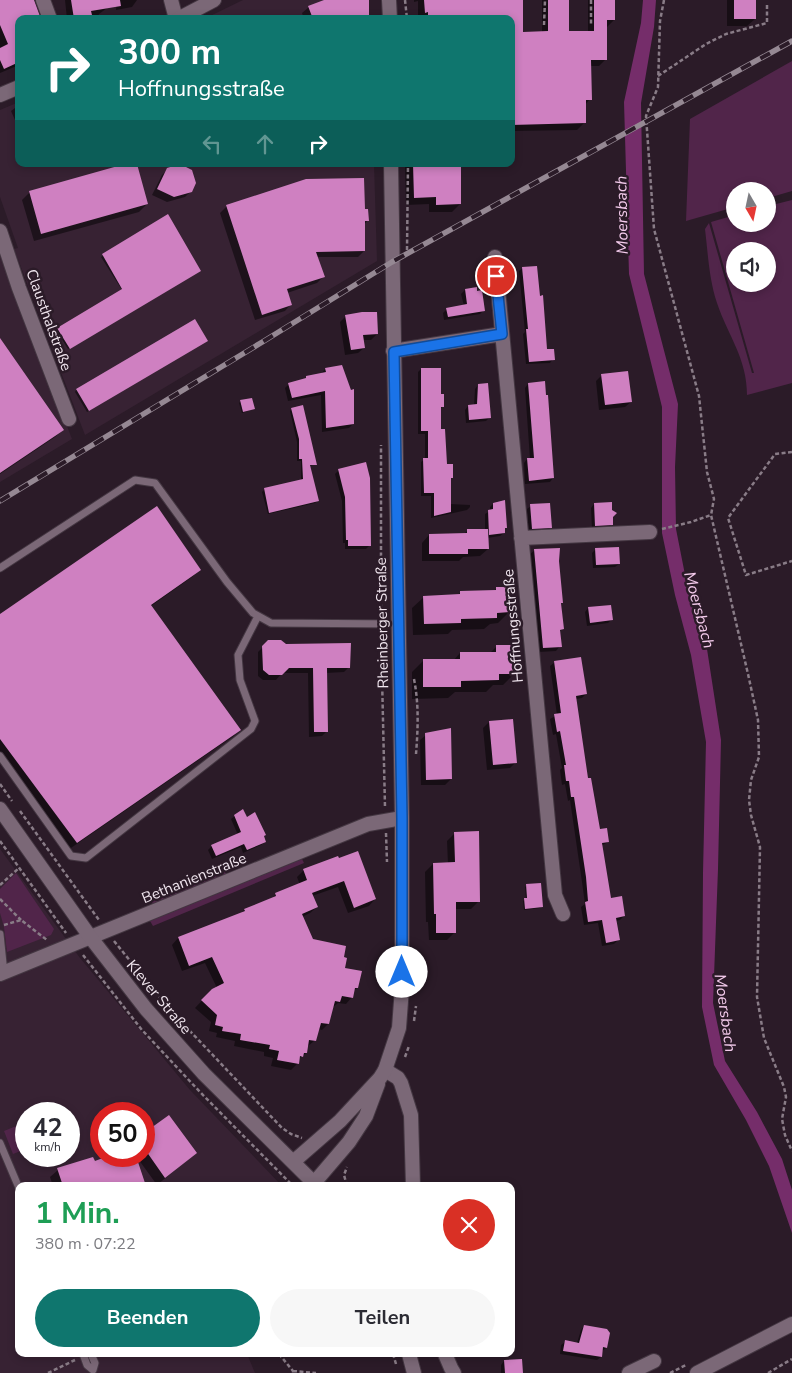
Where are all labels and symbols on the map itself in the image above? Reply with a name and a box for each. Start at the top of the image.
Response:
water label: Moersbach [610,175,634,255]
north arrow [726,182,776,232]
pin [475,255,517,297]
street label: Clausthalstraße [21,266,77,374]
street label: Rheinberger Straße [371,557,393,689]
street label: Hoffnungsstraße [498,568,528,684]
water label: Moersbach [678,569,720,651]
street label: Bethanienstraße [139,848,249,908]
position arrow [375,945,427,997]
street label: Klever Straße [122,956,196,1038]
water label: Moersbach [709,972,741,1054]
speed limit sign: 50 [90,1102,155,1167]

